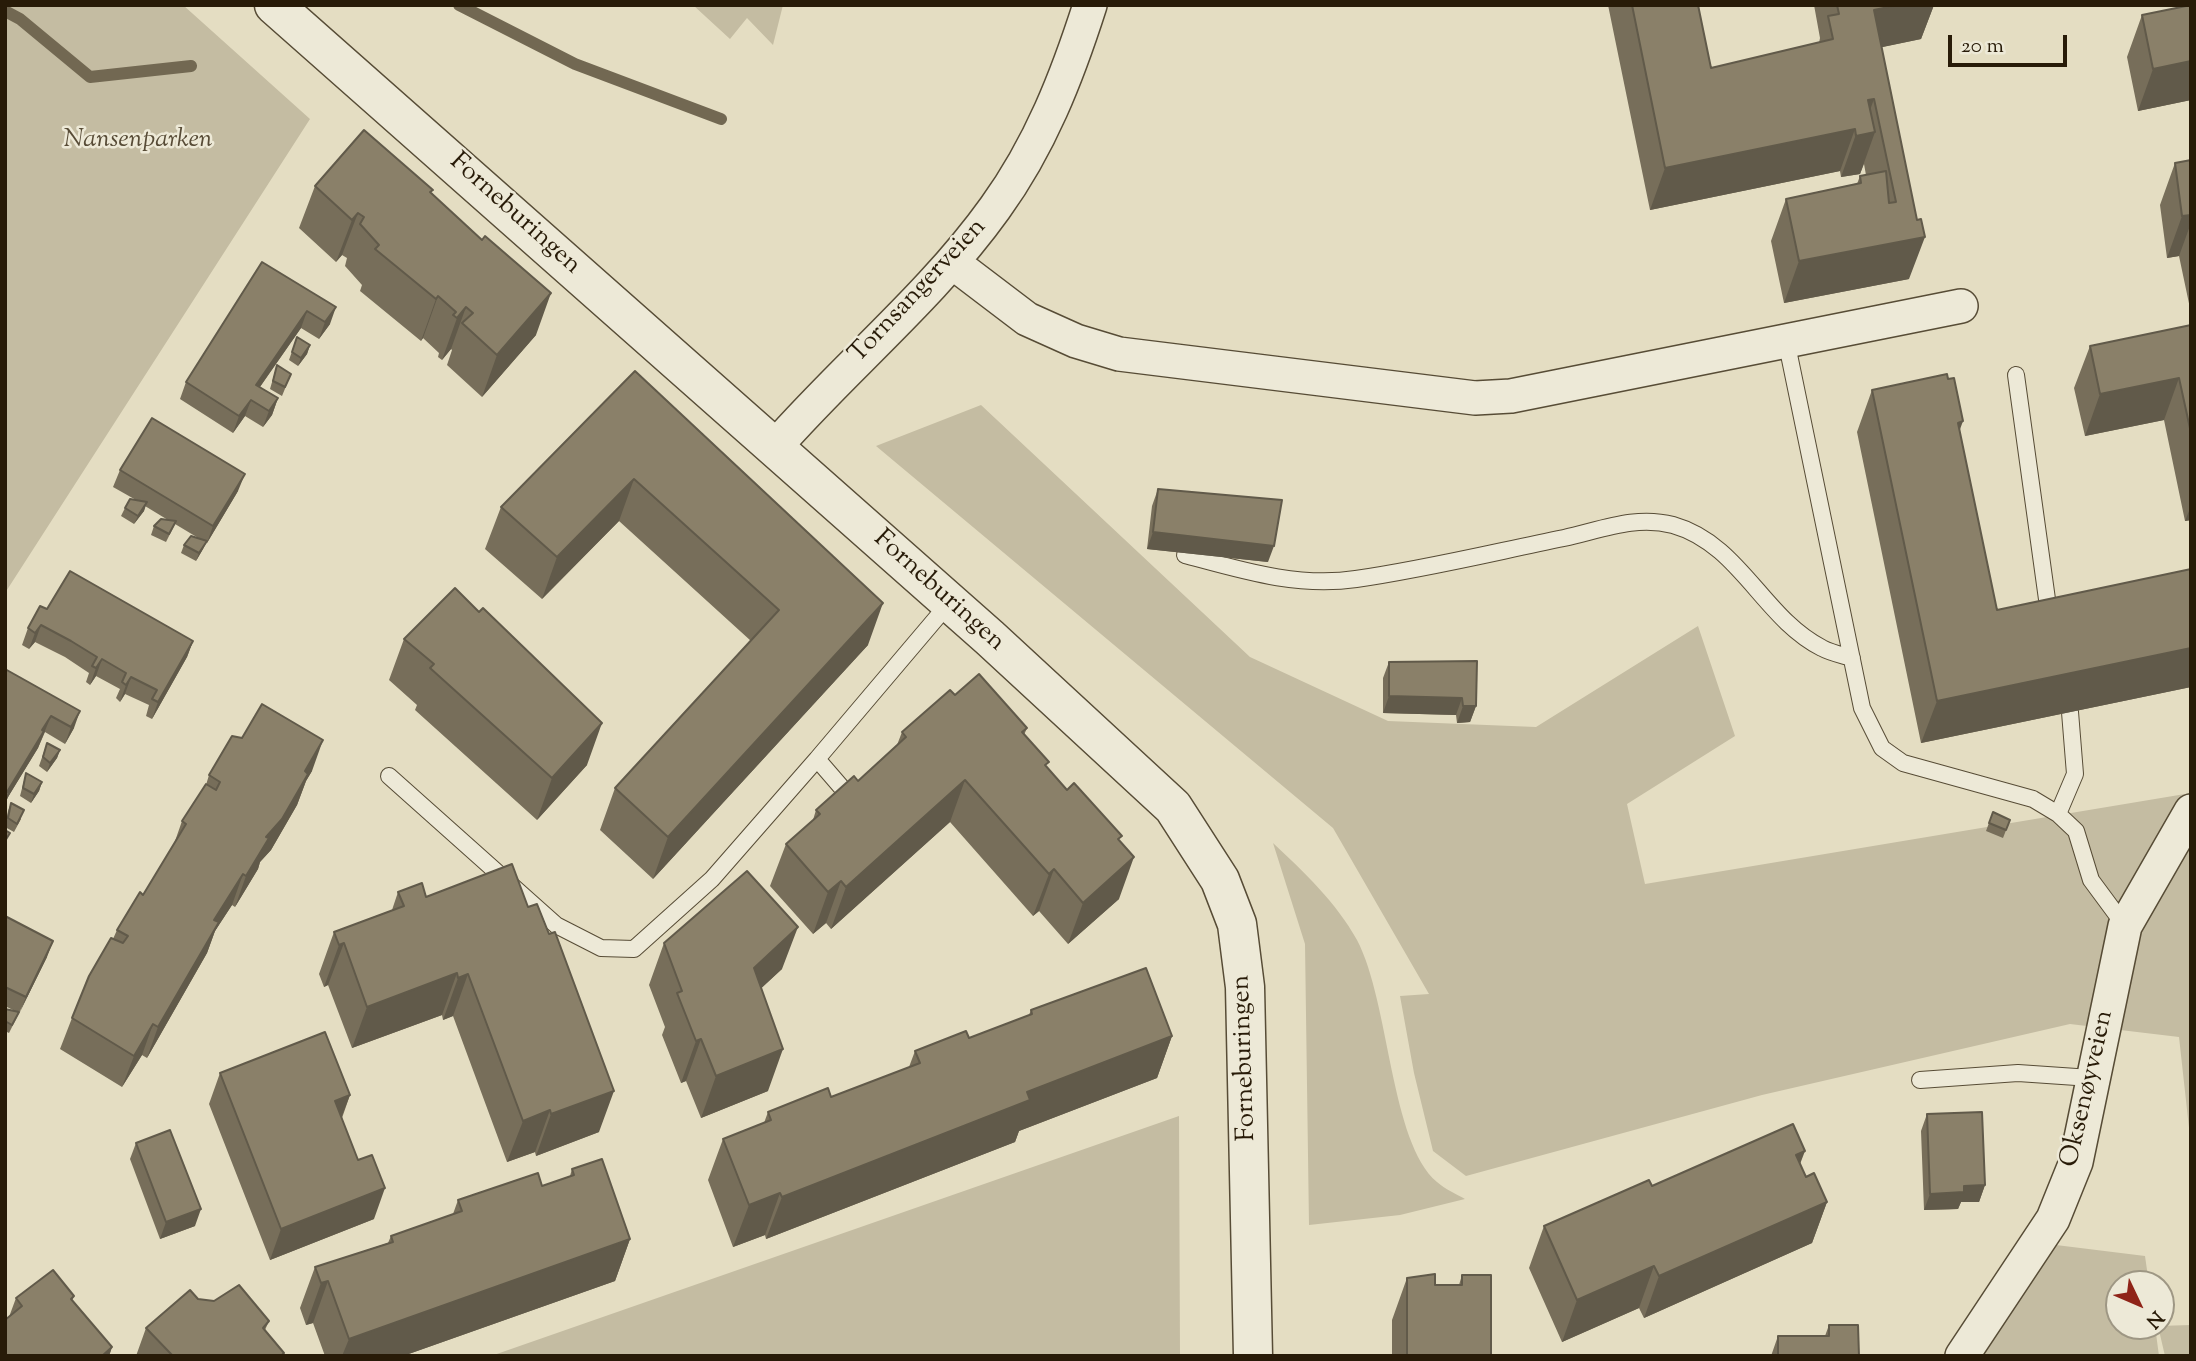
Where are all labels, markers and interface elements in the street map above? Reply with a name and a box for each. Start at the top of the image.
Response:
scale bar [1951,21,2070,65]
text: 20 m [1961,32,2004,62]
park label: Nansenparken [63,126,213,158]
street label: Forneburingen [442,148,586,282]
street label: Tornsangerveien [844,213,994,371]
street label: Forneburingen [866,525,1010,659]
street label: Forneburingen [1228,974,1264,1142]
street label: Oksenøyveien [2056,1008,2122,1170]
north arrow [2105,1270,2175,1340]
text: N [2139,1304,2169,1333]

